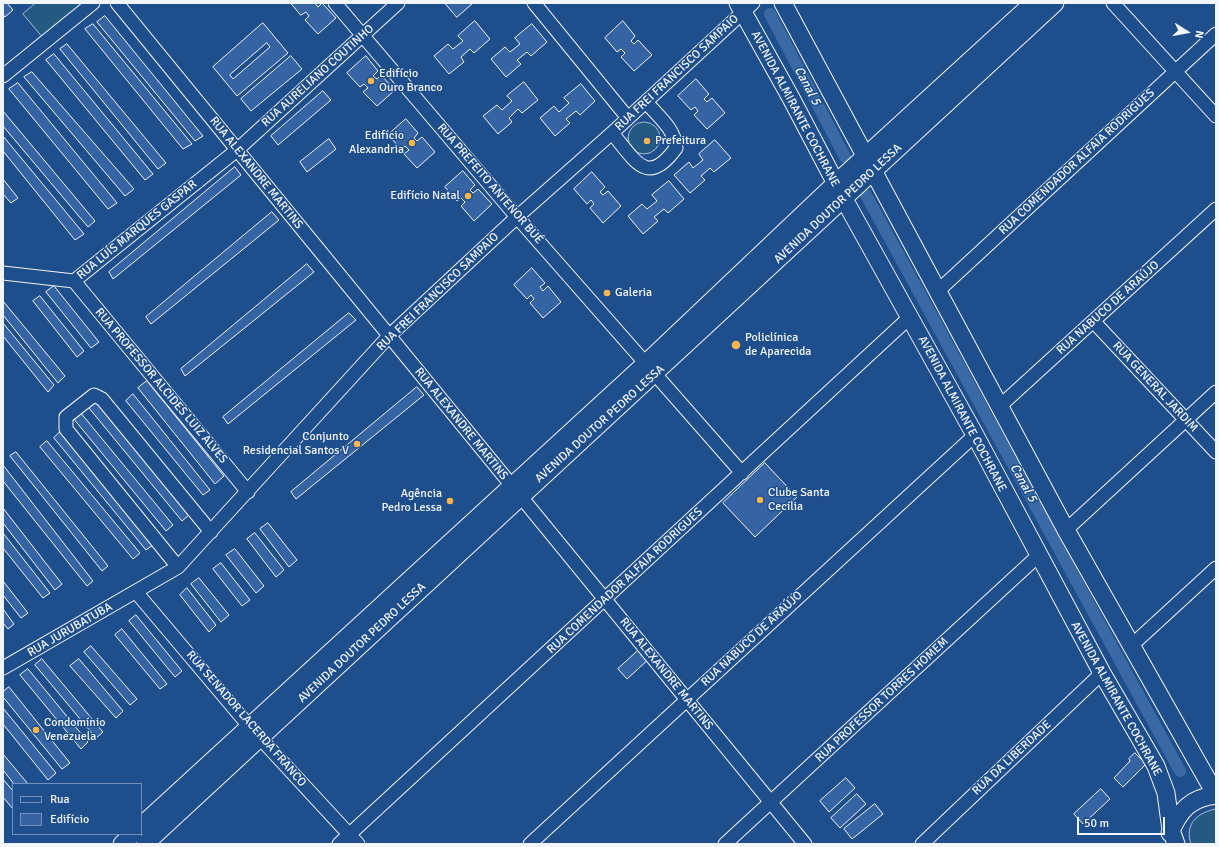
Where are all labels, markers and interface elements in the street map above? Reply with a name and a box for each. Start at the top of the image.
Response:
street label: RUA FREI FRANCISCO SAMPAIO [612,12,742,134]
north arrow [1167,12,1207,52]
street label: RUA AURELIANO COUTINHO [259,22,377,130]
street label: AVENIDA ALMIRANTE COCHRANE [748,29,842,189]
text: N [1192,29,1206,39]
water label: Canal 5 [790,64,824,108]
place label: Edifício Ouro Branco [379,67,442,95]
marker: Edifício Ouro Branco [366,76,376,86]
street label: RUA COMENDADOR ALFAIA RODRIGUES [996,86,1158,238]
street label: RUA ALEXANDRE MARTINS [206,114,306,232]
street label: RUA PREFEITO ANTENOR BUÉ [434,121,546,247]
place label: Edifício Alexandria [349,129,404,157]
place label: Prefeitura [655,134,706,148]
marker: Prefeitura [642,136,652,146]
marker: Edifício Alexandria [407,138,417,148]
street label: AVENIDA DOUTOR PEDRO LESSA [771,141,905,267]
street label: RUA LUÍS MARQUES GASPAR [74,177,200,283]
place label: Edifício Natal [390,189,460,203]
marker: Edifício Natal [463,191,473,201]
street label: RUA FREI FRANCISCO SAMPAIO [374,230,502,354]
street label: RUA NABUCO DE ARAÚJO [1054,258,1162,358]
place label: Galeria [615,286,652,300]
marker: Galeria [602,288,612,298]
street label: RUA PROFESSOR ALCIDES LUIZ ALVES [92,305,230,467]
place label: Policlínica de Aparecida [745,331,811,359]
street label: AVENIDA ALMIRANTE COCHRANE [915,334,1009,494]
marker: Policlínica de Aparecida [730,339,742,351]
street label: RUA GENERAL JARDIM [1109,339,1201,435]
street label: AVENIDA DOUTOR PEDRO LESSA [532,362,668,486]
street label: RUA ALEXANDRE MARTINS [411,365,511,483]
place label: Conjunto Residencial Santos V [243,430,349,458]
marker: Conjunto Residencial Santos V [352,439,362,449]
water label: Canal 5 [1006,461,1040,505]
place label: Clube Santa Cecília [768,486,830,514]
place label: Agência Pedro Lessa [382,487,442,515]
marker: Clube Santa Cecília [755,495,765,505]
marker: Agência Pedro Lessa [445,496,455,506]
street label: RUA COMENDADOR ALFAIA RODRIGUES [544,505,706,657]
street label: AVENIDA DOUTOR PEDRO LESSA [295,580,429,706]
street label: RUA NABUCO DE ARAÚJO [698,588,806,690]
street label: RUA JURUBATUBA [25,600,115,660]
street label: RUA ALEXANDRE MARTINS [616,615,716,733]
street label: AVENIDA ALMIRANTE COCHRANE [1067,619,1165,779]
street label: RUA PROFESSOR TORRES HOMEM [812,634,952,766]
street label: RUA SENADOR LACERDA FRANCO [183,648,309,790]
place label: Condomínio Venezuela [44,716,105,744]
street label: RUA DA LIBERDADE [969,718,1055,798]
marker: Condomínio Venezuela [31,725,41,735]
legend [12,783,142,835]
text: Rua [50,792,70,807]
scale bar [1079,809,1167,835]
text: Edifício [50,812,89,827]
text: 50 m [1084,816,1109,831]

